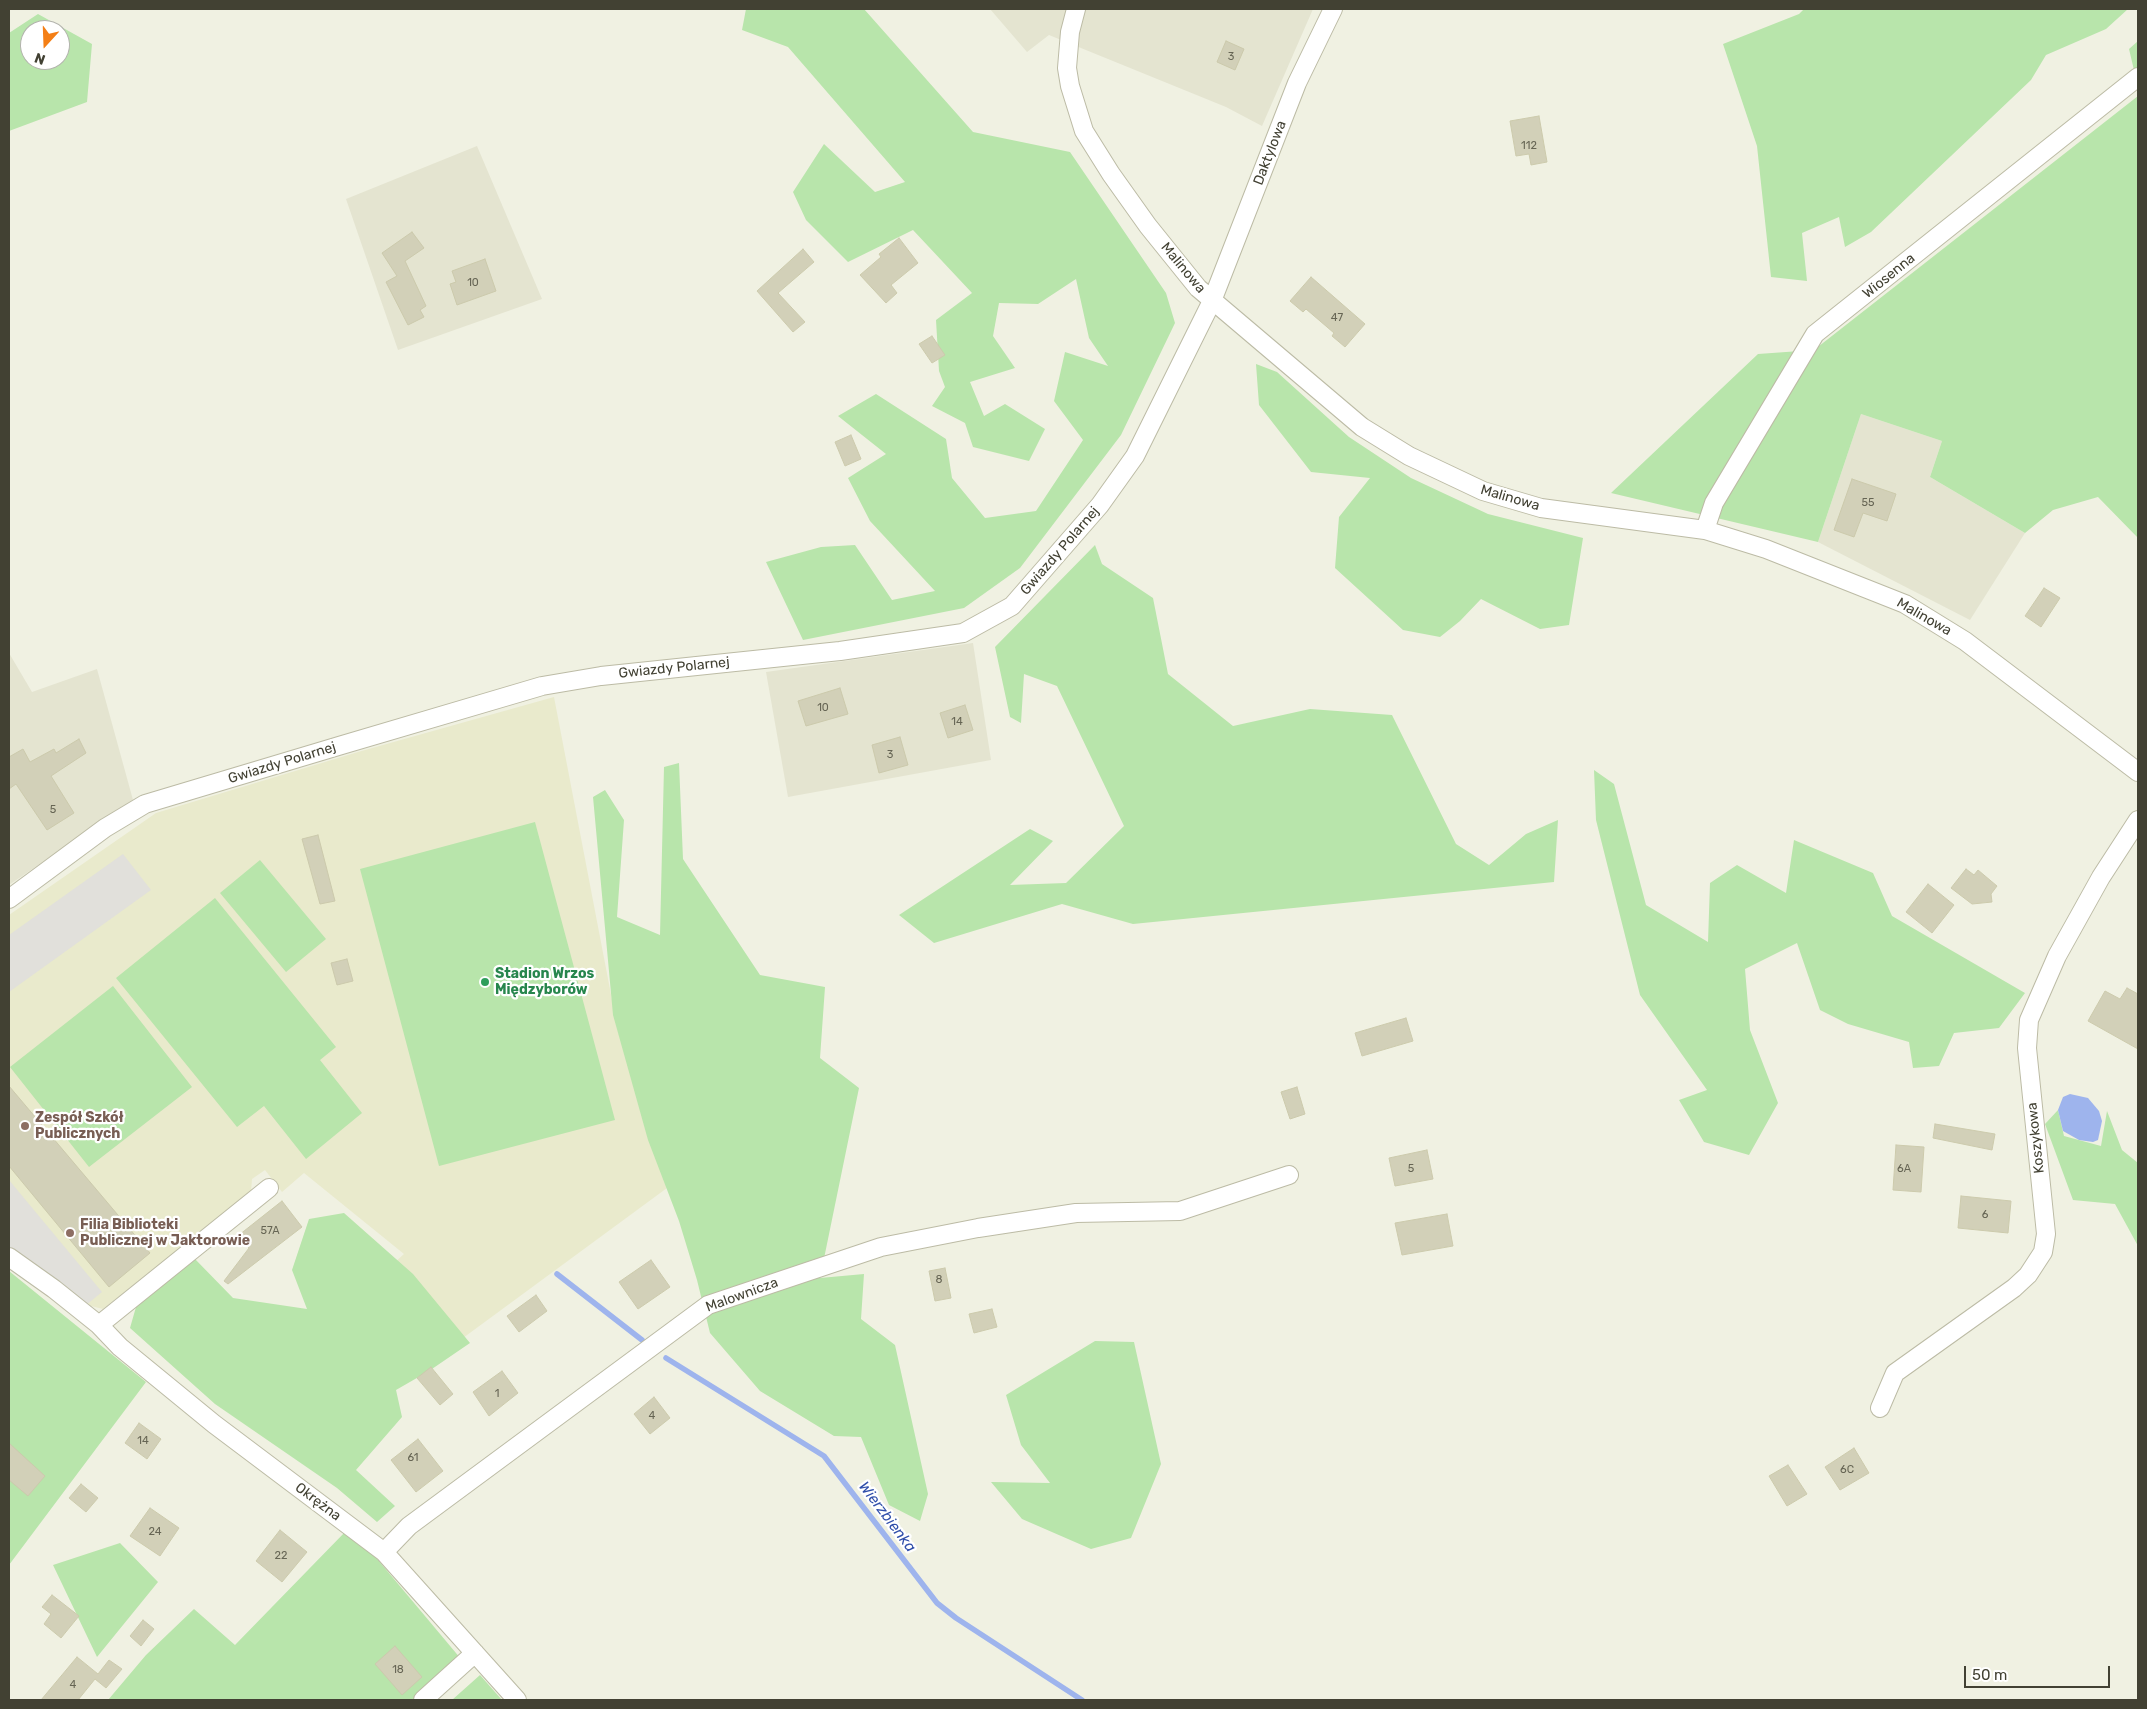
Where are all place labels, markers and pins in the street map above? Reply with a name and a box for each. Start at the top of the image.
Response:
place label: Stadion Wrzos Międzyborów [495,966,594,999]
marker: Stadion Wrzos Międzyborów [479,976,491,988]
place label: Zespół Szkół Publicznych [35,1110,123,1142]
marker: Zespół Szkół Publicznych [19,1120,31,1132]
place label: Filia Biblioteki Publicznej w Jaktorowie [80,1217,250,1250]
marker: Filia Biblioteki Publicznej w Jaktorowie [64,1227,76,1239]

